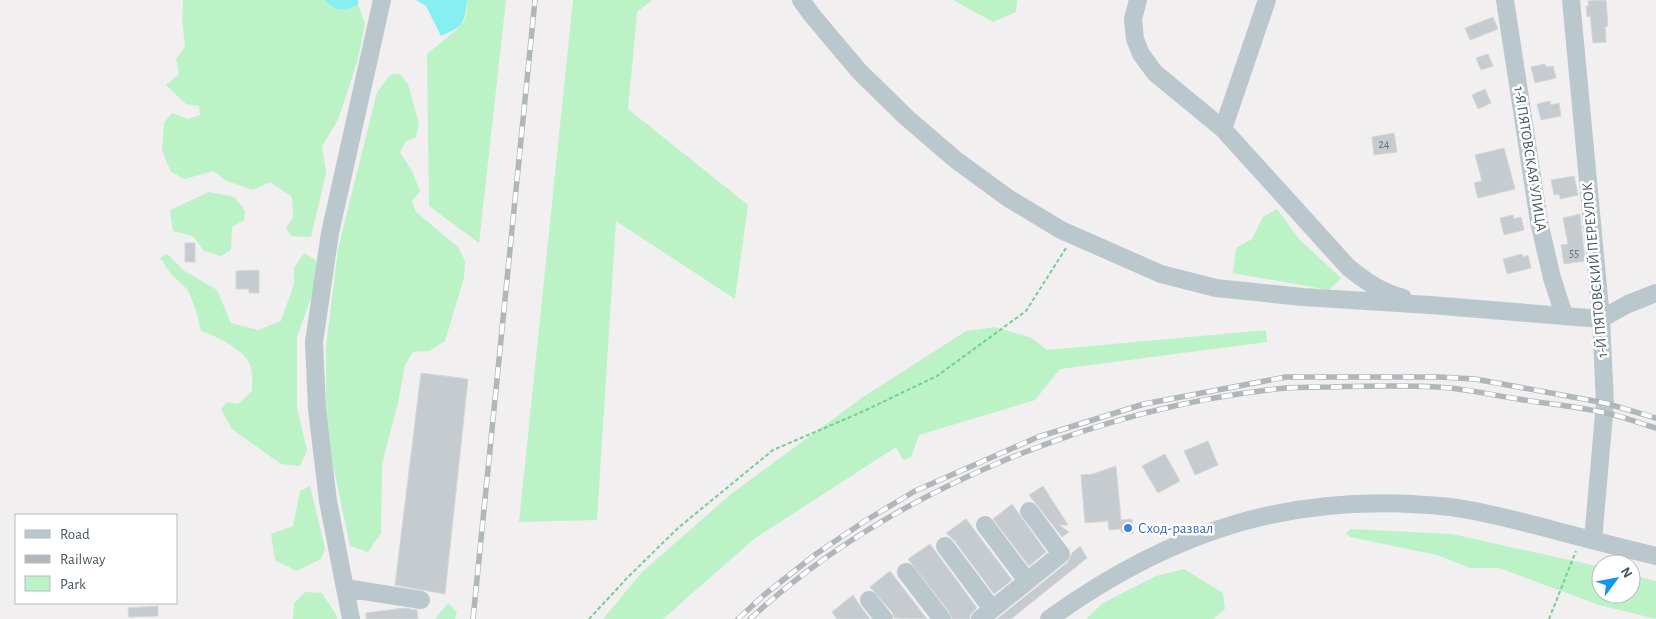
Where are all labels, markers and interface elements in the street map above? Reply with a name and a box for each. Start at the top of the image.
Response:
street label: 1-Я ПЯТОВСКАЯ УЛИЦА [1511,85,1549,233]
house number: 24 [1378,138,1390,150]
street label: 1-Й ПЯТОВСКИЙ ПЕРЕУЛОК [1580,182,1610,358]
house number: 55 [1569,247,1579,259]
legend [15,514,178,604]
place label: Сход-развал [1138,521,1213,536]
marker: Сход-развал [1122,522,1134,534]
text: Road [60,527,90,542]
text: Railway [60,552,106,567]
north arrow [1591,554,1641,604]
text: N [1618,565,1635,580]
text: Park [60,577,86,592]

